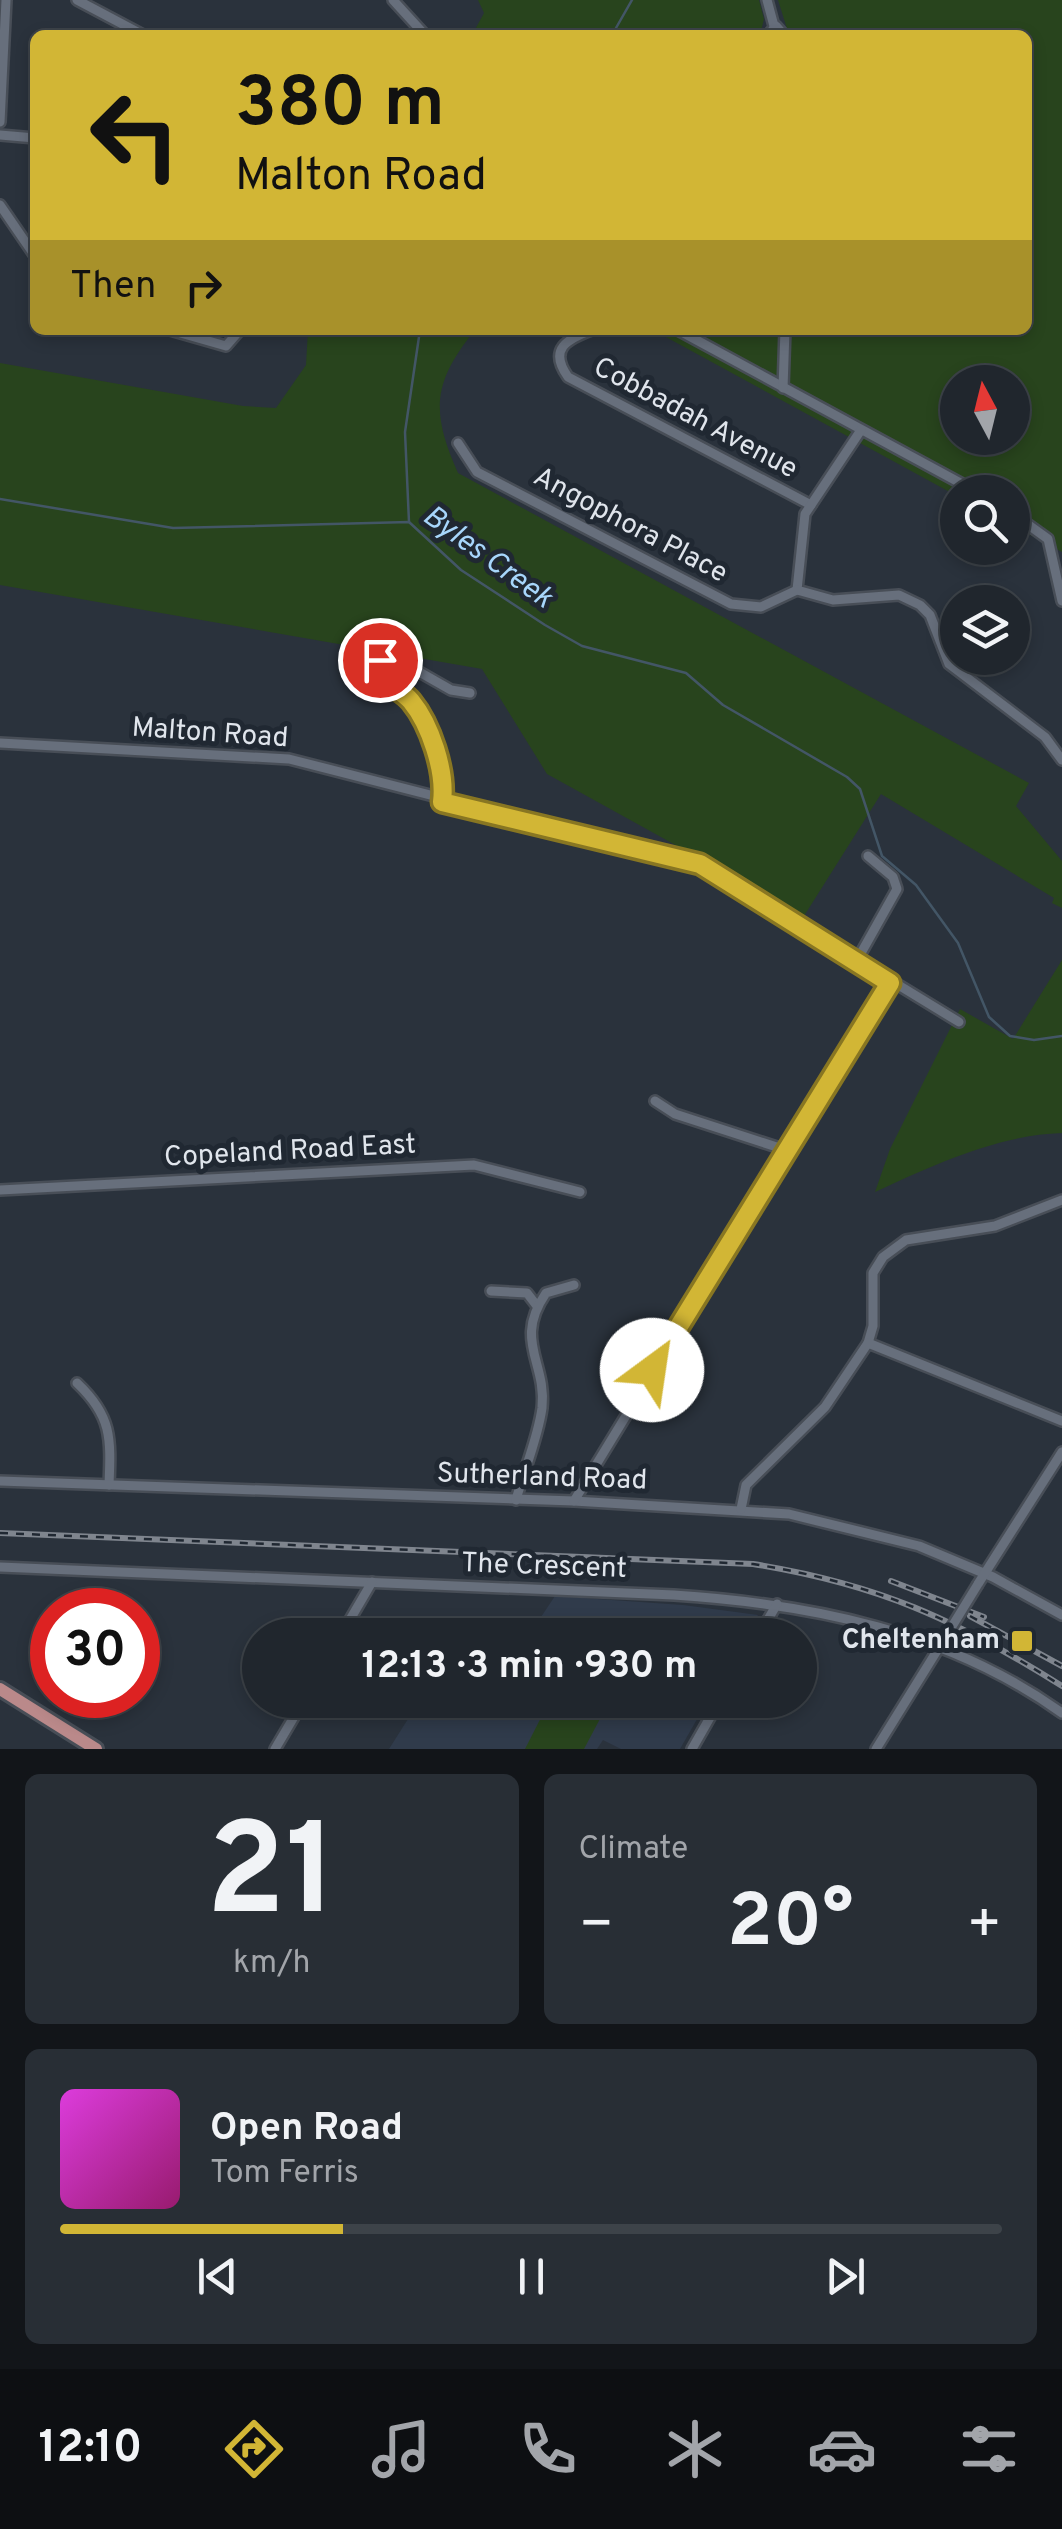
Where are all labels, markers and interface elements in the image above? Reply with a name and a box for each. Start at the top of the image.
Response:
text: 380 m [235,62,445,151]
icon: left [70,70,200,200]
text: Malton Road [235,149,487,206]
icon: right [176,260,231,315]
text: Then [70,263,156,312]
street label: Cobbadah Avenue [587,350,803,488]
north arrow [940,365,1030,455]
map controls [940,365,1030,675]
street label: Angophora Place [527,460,733,592]
button: search [940,475,1030,565]
water label: Byles Creek [415,498,560,618]
button: layers [940,585,1030,675]
pin [338,618,423,703]
icon: arrive [353,633,408,688]
street label: Malton Road [131,711,289,757]
street label: Copeland Road East [163,1127,417,1177]
position arrow [600,1318,704,1422]
street label: Sutherland Road [436,1456,648,1500]
street label: The Crescent [461,1546,627,1588]
speed limit sign: 30 [30,1588,160,1718]
place label: Cheltenham [842,1623,1000,1659]
marker: Cheltenham [1009,1628,1035,1654]
text: 12:13 · 3 min · 930 m [362,1643,697,1692]
text: 21 [206,1796,338,1961]
text: Climate [579,1830,688,1870]
text: 20° [727,1878,853,1973]
text: − [579,1892,614,1962]
text: + [967,1892,1002,1962]
text: km/h [233,1944,311,1984]
text: Open Road [210,2105,403,2154]
text: Tom Ferris [210,2154,359,2194]
icon: previous [190,2249,245,2304]
icon: pause [504,2249,559,2304]
icon: next [818,2249,873,2304]
icon: directions [219,2414,289,2484]
icon: music [366,2414,436,2484]
icon: phone [513,2414,583,2484]
icon: climate [660,2414,730,2484]
icon: car [807,2414,877,2484]
icon: filters [954,2414,1024,2484]
text: 12:10 [38,2421,142,2478]

